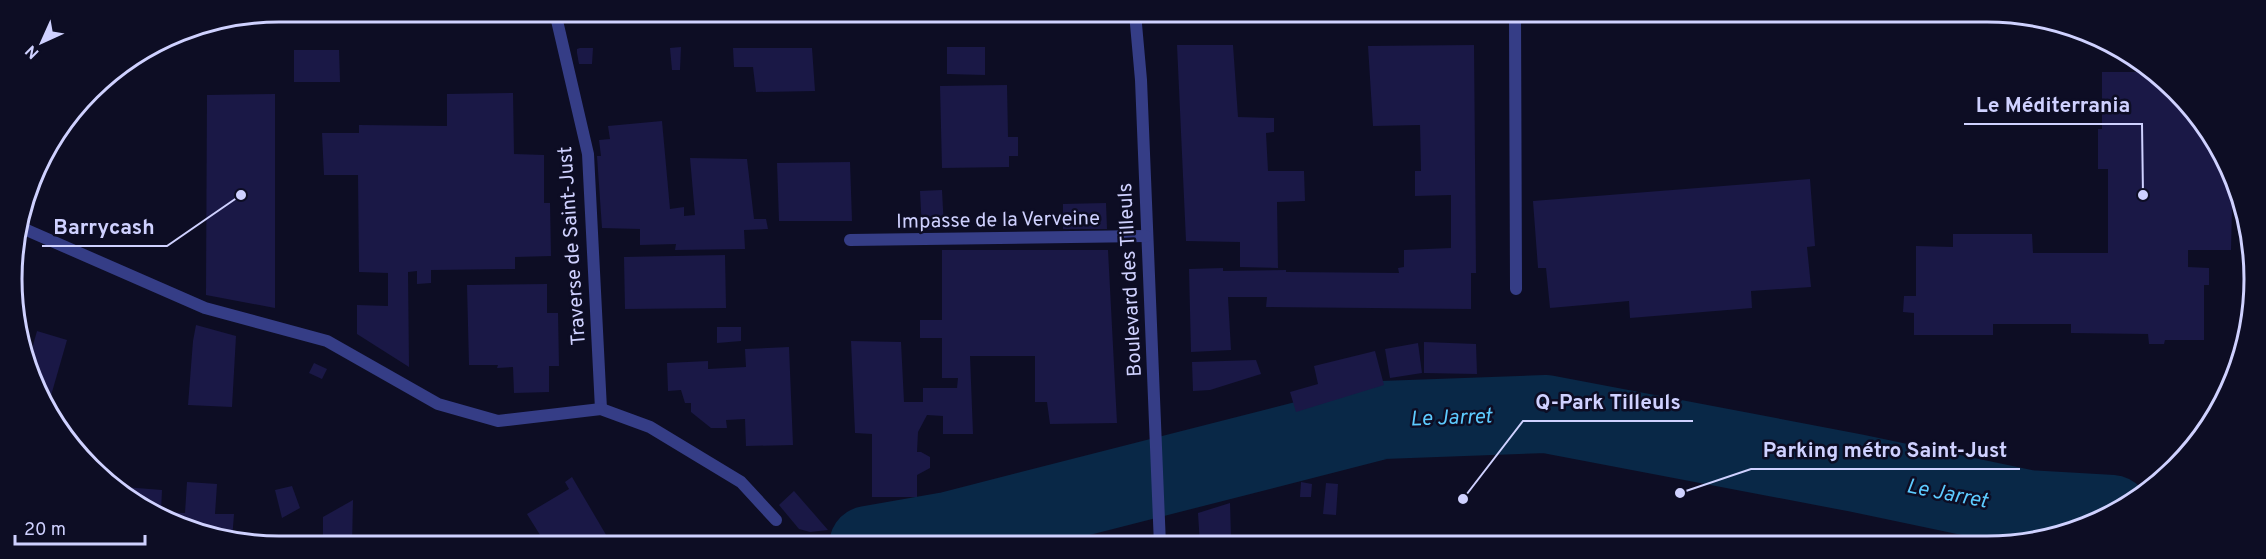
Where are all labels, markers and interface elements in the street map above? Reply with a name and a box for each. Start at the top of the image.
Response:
north arrow [12,12,72,72]
text: N [22,40,44,62]
callout: Le Méditerrania [1964,85,2142,124]
text: Le Méditerrania [1976,93,2130,120]
street label: Traverse de Saint-Just [553,145,593,346]
street label: Boulevard des Tilleuls [1113,182,1149,377]
street label: Impasse de la Verveine [896,206,1100,236]
callout: Barrycash [42,207,167,246]
text: Barrycash [53,215,155,242]
callout: Q-Park Tilleuls [1523,382,1693,421]
text: Q-Park Tilleuls [1535,390,1681,417]
water label: Le Jarret [1410,404,1494,433]
callout: Parking métro Saint-Just [1751,430,2020,469]
text: Parking métro Saint-Just [1763,438,2007,465]
water label: Le Jarret [1904,473,1991,516]
scale bar [15,508,146,546]
text: 20 m [24,519,66,542]

